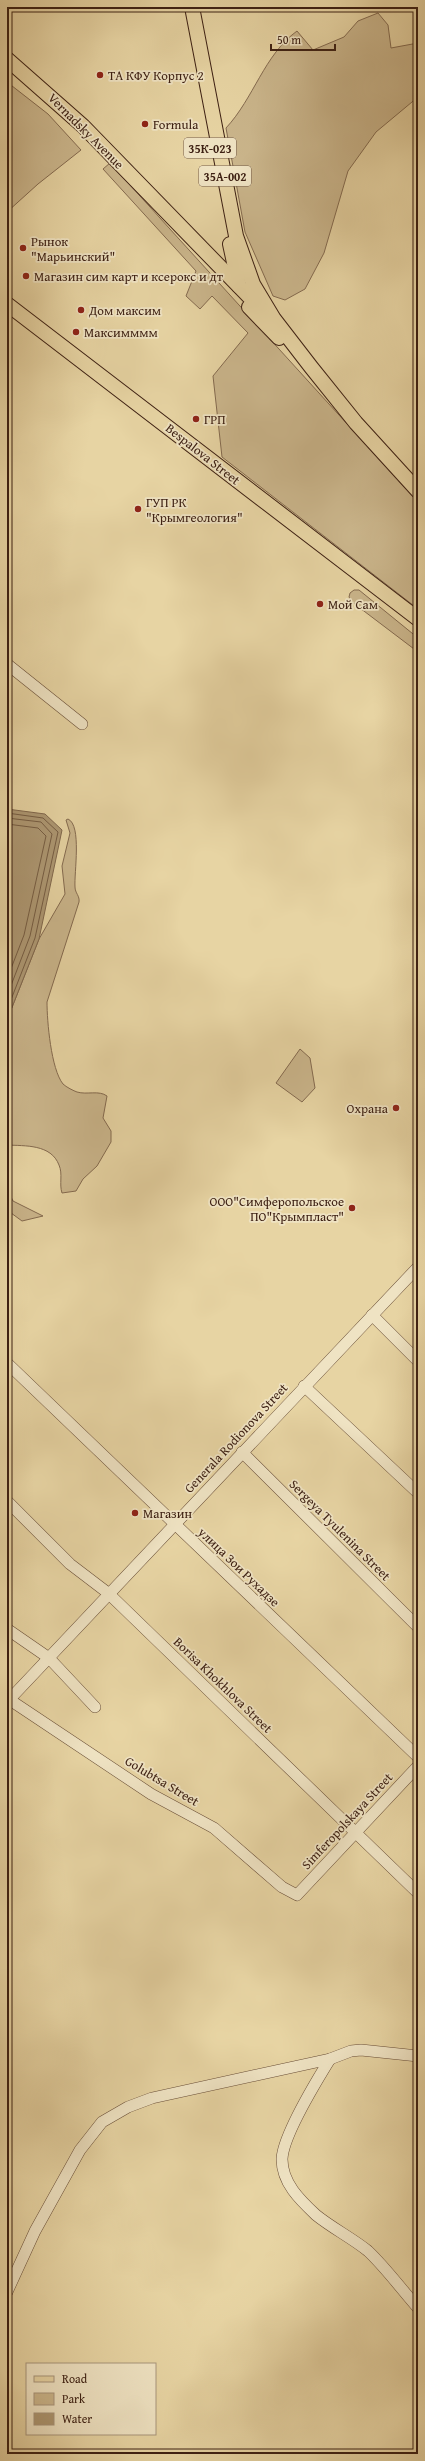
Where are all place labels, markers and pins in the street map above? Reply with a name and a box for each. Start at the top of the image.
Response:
place label: ТА КФУ Корпус 2 [108,66,204,85]
marker: ТА КФУ Корпус 2 [95,70,105,80]
place label: Formula [153,115,199,134]
marker: Formula [140,119,150,129]
place label: Рынок "Марьинский" [31,232,115,266]
marker: Рынок "Марьинский" [18,243,28,253]
place label: Магазин сим карт и ксерокс и дт [34,267,224,286]
marker: Магазин сим карт и ксерокс и дт [21,271,31,281]
place label: Дом максим [88,301,161,320]
marker: Дом максим [76,305,86,315]
place label: Максимммм [84,323,158,342]
marker: Максимммм [71,327,81,337]
place label: ГРП [204,410,226,429]
marker: ГРП [191,414,201,424]
place label: ГУП РК "Крымгеология" [146,493,243,527]
marker: ГУП РК "Крымгеология" [133,504,143,514]
place label: Мой Сам [328,595,378,614]
marker: Мой Сам [315,599,325,609]
place label: Охрана [347,1099,389,1118]
marker: Охрана [391,1103,401,1113]
place label: ООО"Симферопольское ПО"Крымпласт" [210,1192,344,1226]
marker: ООО"Симферопольское ПО"Крымпласт" [347,1203,357,1213]
place label: Магазин [143,1504,192,1523]
marker: Магазин [130,1508,140,1518]

